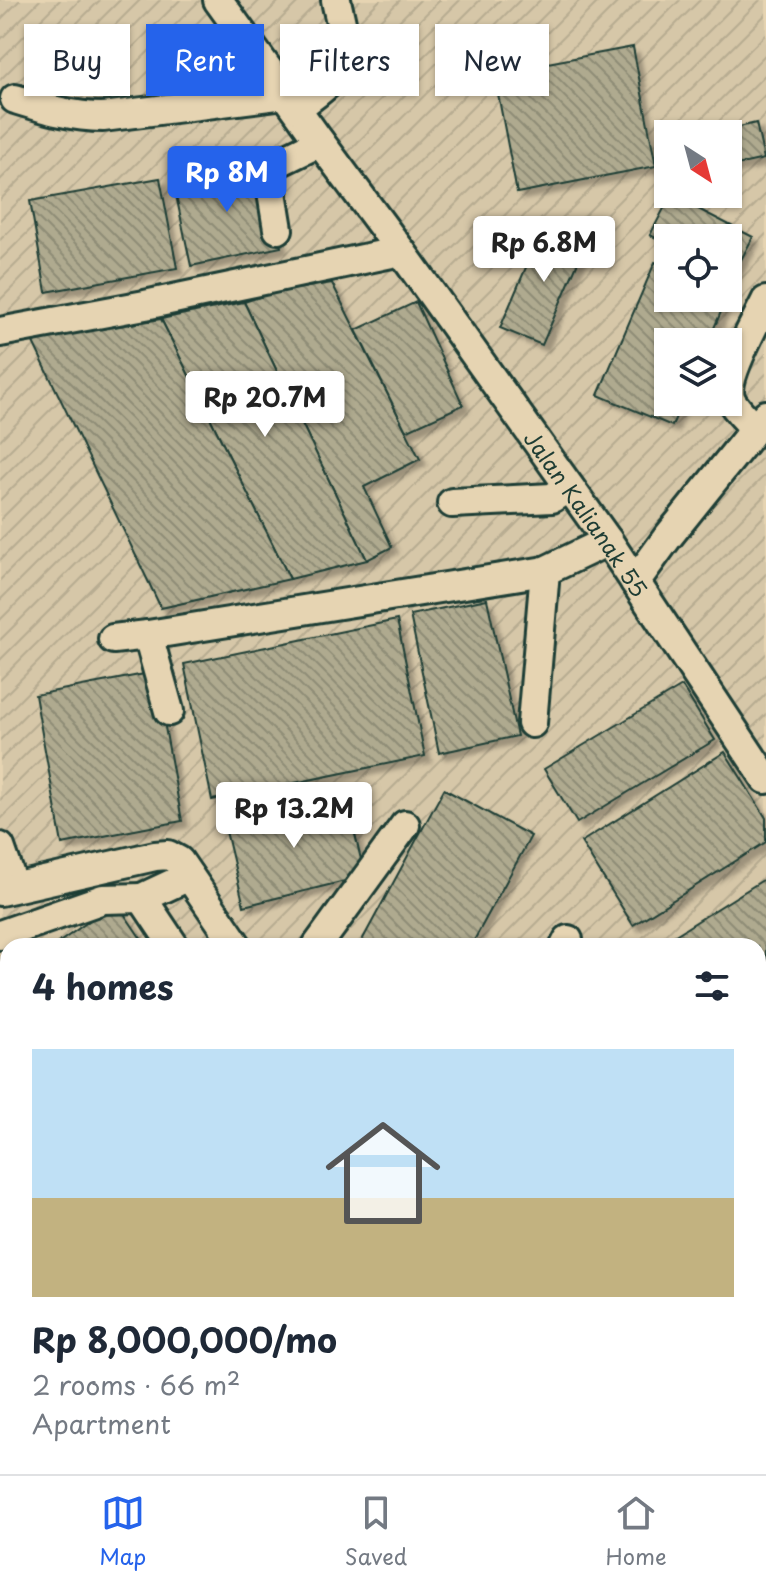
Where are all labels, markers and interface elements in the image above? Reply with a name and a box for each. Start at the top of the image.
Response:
chip: Buy [24,24,130,96]
chip: Rent [146,24,264,96]
chip: Filters [280,24,419,96]
chip: New [435,24,549,96]
north arrow [654,120,742,208]
map controls [654,120,742,416]
pin: Rp 8M [171,146,283,214]
text: Rp 8M [185,152,269,191]
pin: Rp 6.8M [470,216,618,284]
text: Rp 6.8M [491,222,597,261]
button: locate [654,224,742,312]
button: layers [654,328,742,416]
pin: Rp 20.7M [182,371,348,439]
text: Rp 20.7M [203,377,327,416]
street label: Jalan Kalianak 55 [517,423,657,603]
pin: Rp 13.2M [211,782,377,850]
text: Rp 13.2M [234,788,354,827]
text: 4 homes [32,960,174,1012]
icon: filters [690,964,734,1008]
icon: home [311,1101,455,1245]
text: Rp 8,000,000/mo [32,1313,337,1365]
text: 2 rooms · 66 m² [32,1365,241,1404]
text: Apartment [32,1404,171,1443]
tab: Map [99,1491,146,1572]
tab: Saved [345,1491,407,1572]
tab: Home [606,1491,667,1572]

